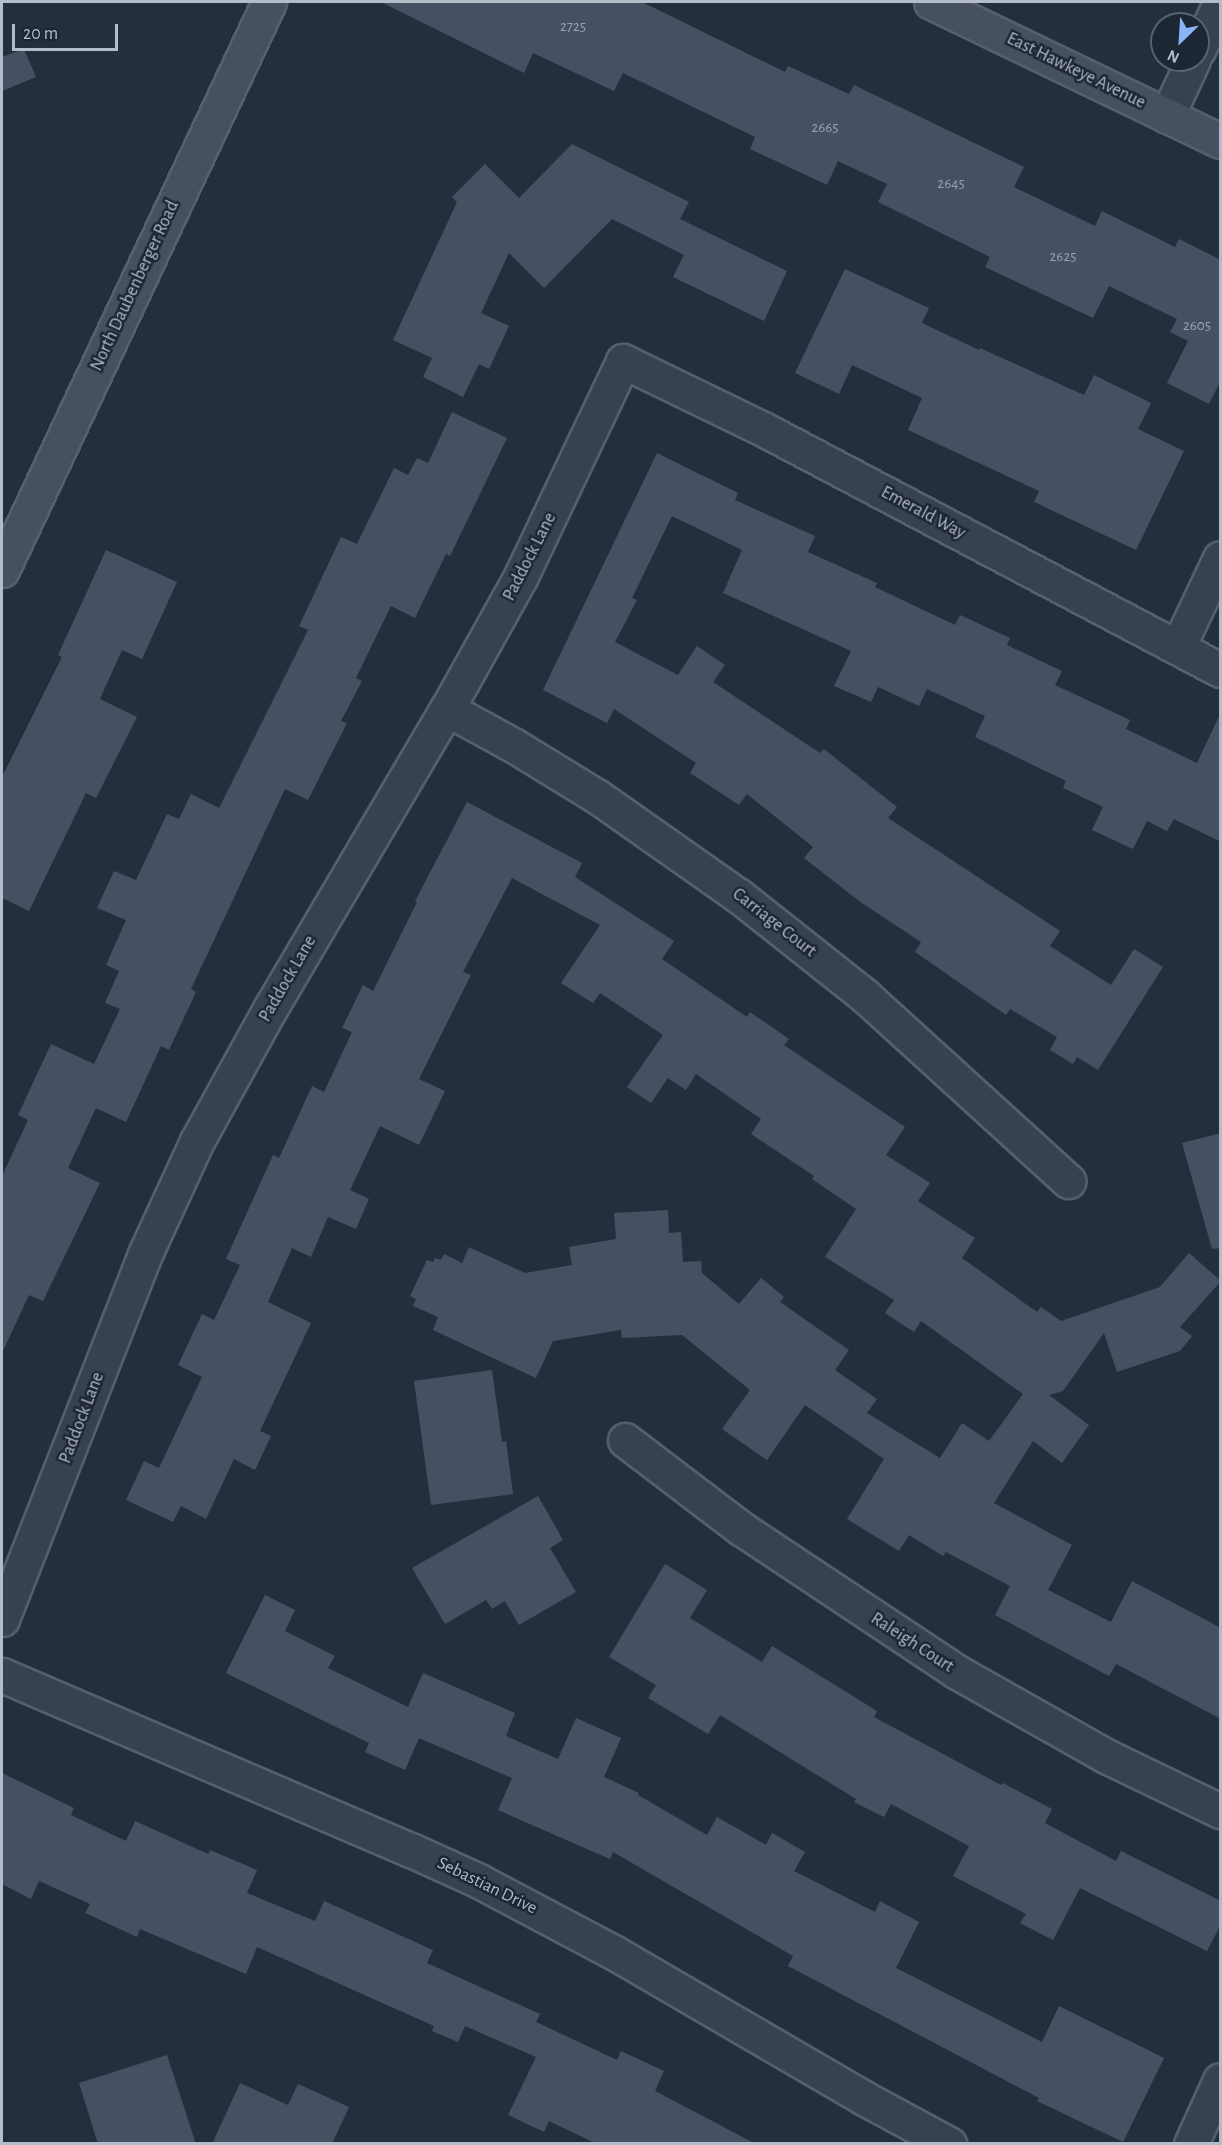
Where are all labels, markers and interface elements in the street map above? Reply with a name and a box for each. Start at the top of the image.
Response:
scale bar [15,12,122,50]
north arrow [1150,12,1210,72]
house number: 2725 [560,18,586,36]
text: 20 m [23,25,58,43]
street label: East Hawkeye Avenue [1003,28,1149,114]
text: N [1165,47,1182,66]
house number: 2665 [811,119,839,137]
house number: 2645 [937,175,965,193]
street label: North Daubenberger Road [86,197,184,375]
house number: 2625 [1050,248,1076,266]
house number: 2605 [1183,317,1211,335]
street label: Emerald Way [877,482,969,544]
street label: Paddock Lane [499,509,561,605]
street label: Carriage Court [728,884,820,962]
street label: Paddock Lane [255,932,321,1026]
street label: Paddock Lane [55,1369,109,1467]
street label: Raleigh Court [866,1608,958,1678]
street label: Sebastian Drive [433,1852,541,1920]

